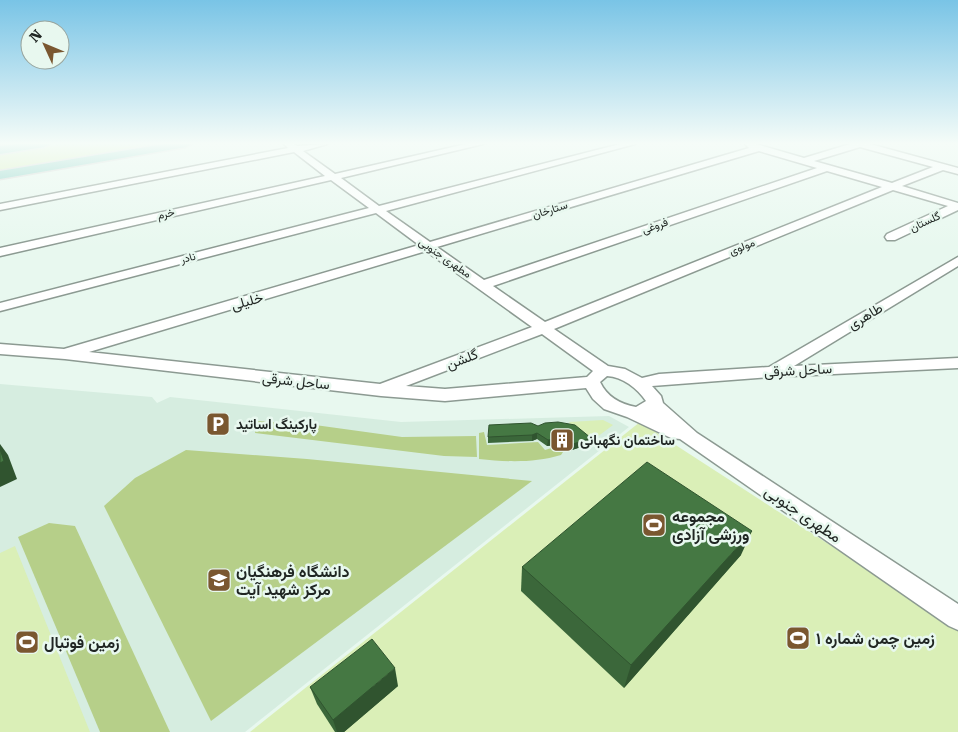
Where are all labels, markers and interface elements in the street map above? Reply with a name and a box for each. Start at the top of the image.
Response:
north arrow [20,20,70,70]
text: N [26,26,45,45]
street label: ستارخان [531,198,570,222]
street label: خرم [156,206,176,223]
street label: گلستان [908,209,942,235]
street label: فروغی [640,215,670,237]
street label: مطهری جنوبی [416,235,474,281]
street label: مولوی [727,236,757,258]
street label: نادر [178,250,197,266]
street label: خلیلی [229,289,265,314]
street label: طاهری [845,299,886,333]
street label: گلشن [444,346,480,373]
street label: ساحل شرقی [764,360,832,381]
street label: ساحل شرقی [261,369,331,394]
parking icon: پارکینگ اساتید [205,411,231,437]
place label: پارکینگ اساتید [236,416,317,434]
building icon: ساختمان نگهبانی [549,427,575,453]
place label: ساختمان نگهبانی [580,432,675,449]
street label: مطهری جنوبی [760,481,845,547]
place label: مجموعه ورزشی آزادی [672,507,749,545]
sports icon: مجموعه ورزشی آزادی [641,512,667,538]
place label: دانشگاه فرهنگیان مرکز شهید آیت [236,562,350,600]
school or university icon: دانشگاه فرهنگیان مرکز شهید آیت [206,567,232,593]
sports icon: زمین چمن شماره ۱ [785,625,811,651]
sports icon: زمین فوتبال [14,629,40,655]
place label: زمین چمن شماره ۱ [816,629,935,650]
place label: زمین فوتبال [44,633,120,653]

